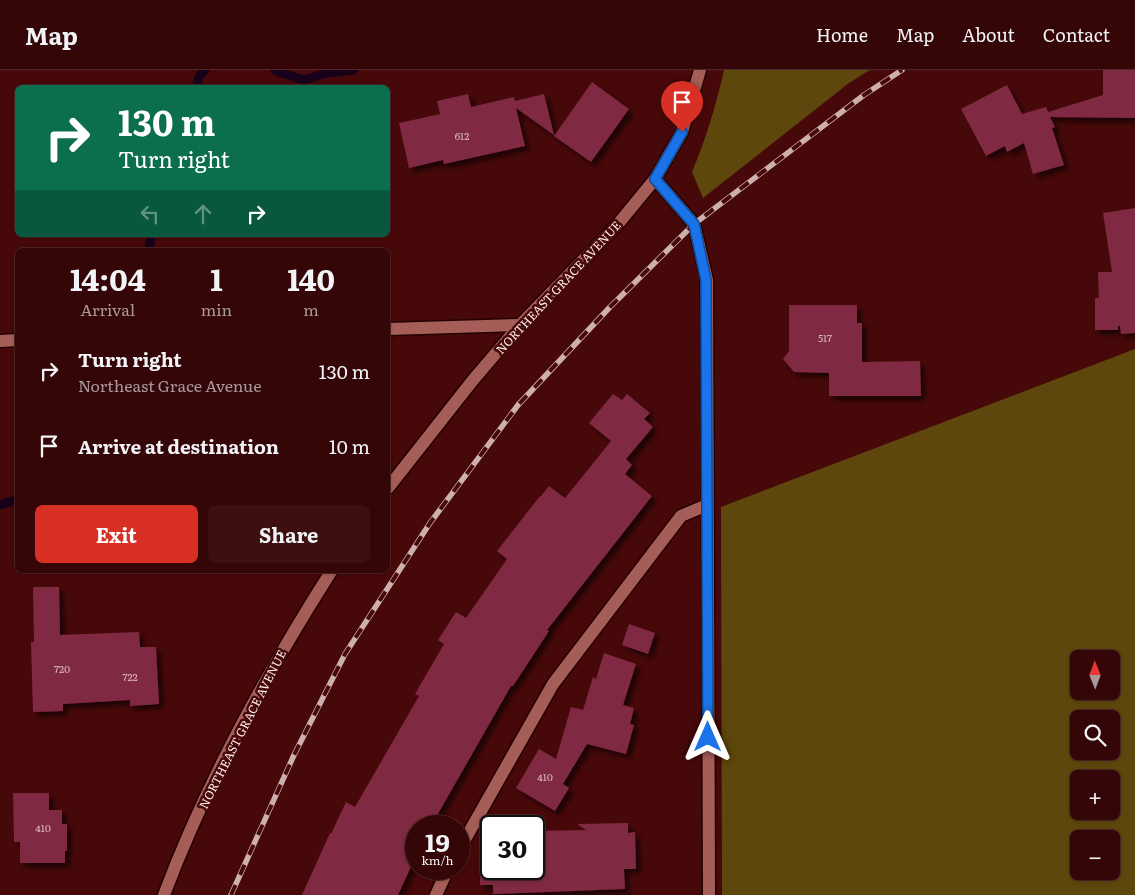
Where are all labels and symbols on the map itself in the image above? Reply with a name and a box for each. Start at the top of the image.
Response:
pin [661,81,703,132]
house number: 612 [455,128,469,143]
street label: NORTHEAST GRACE AVENUE [491,216,625,358]
house number: 517 [818,330,832,345]
street label: NORTHEAST GRACE AVENUE [194,646,290,812]
north arrow [1070,650,1120,700]
house number: 720 [54,661,70,676]
house number: 722 [122,669,138,684]
position arrow [681,710,733,762]
house number: 410 [537,769,553,784]
speed limit sign: 30 [480,815,545,880]
house number: 410 [35,820,51,835]

